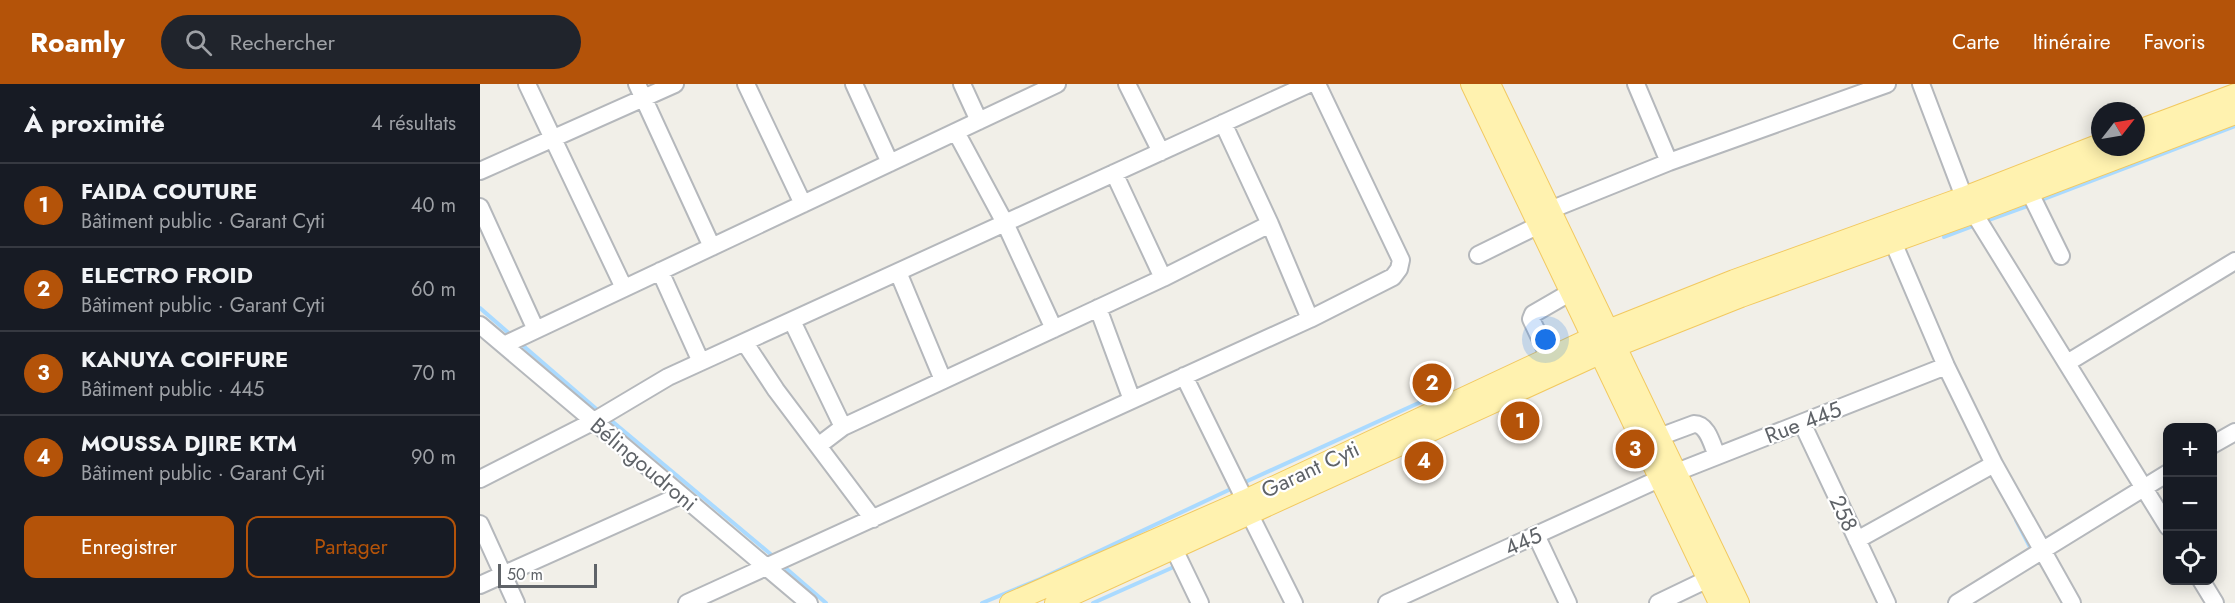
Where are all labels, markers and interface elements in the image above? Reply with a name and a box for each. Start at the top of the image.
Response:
search box [161,15,581,69]
text: Roamly [30,22,125,63]
icon: search [182,26,215,59]
text: Rechercher [230,26,335,58]
text: Carte [1952,27,2000,57]
text: Itinéraire [2033,27,2111,57]
text: Favoris [2144,27,2205,57]
north arrow [2091,102,2145,156]
text: À proximité [24,104,165,142]
text: 4 résultats [371,109,456,138]
text: FAIDA COUTURE [81,175,257,207]
text: 1 [38,191,49,220]
text: 40 m [411,191,456,220]
text: Bâtiment public · Garant Cyti [81,207,325,236]
text: ELECTRO FROID [81,259,253,291]
text: 2 [37,275,50,304]
text: 60 m [411,275,456,304]
text: Bâtiment public · Garant Cyti [81,291,325,320]
your location [1531,325,1560,354]
text: KANUYA COIFFURE [81,343,288,375]
text: 3 [37,359,50,388]
text: 70 m [412,359,456,388]
pin: 2 [1412,360,1452,406]
text: Bâtiment public · 445 [81,375,264,404]
street label: Rue 445 [1760,393,1846,451]
pin: 1 [1500,398,1540,444]
street label: Bélingoudroni [584,410,704,518]
map controls [2163,423,2217,585]
button: + [2163,423,2217,477]
pin: 3 [1616,426,1654,472]
text: MOUSSA DJIRE KTM [81,427,297,459]
street label: Garant Cyti [1256,432,1364,506]
pin: 4 [1404,438,1444,484]
text: 4 [37,443,50,472]
text: 90 m [411,443,456,472]
text: Bâtiment public · Garant Cyti [81,459,325,488]
button: − [2163,477,2217,531]
street label: 258 [1822,489,1866,537]
button: Enregistrer [24,516,234,578]
button: Partager [246,516,456,578]
street label: 445 [1499,519,1547,563]
button: locate [2163,531,2217,585]
scale bar [498,561,597,588]
text: 50 m [507,563,543,586]

